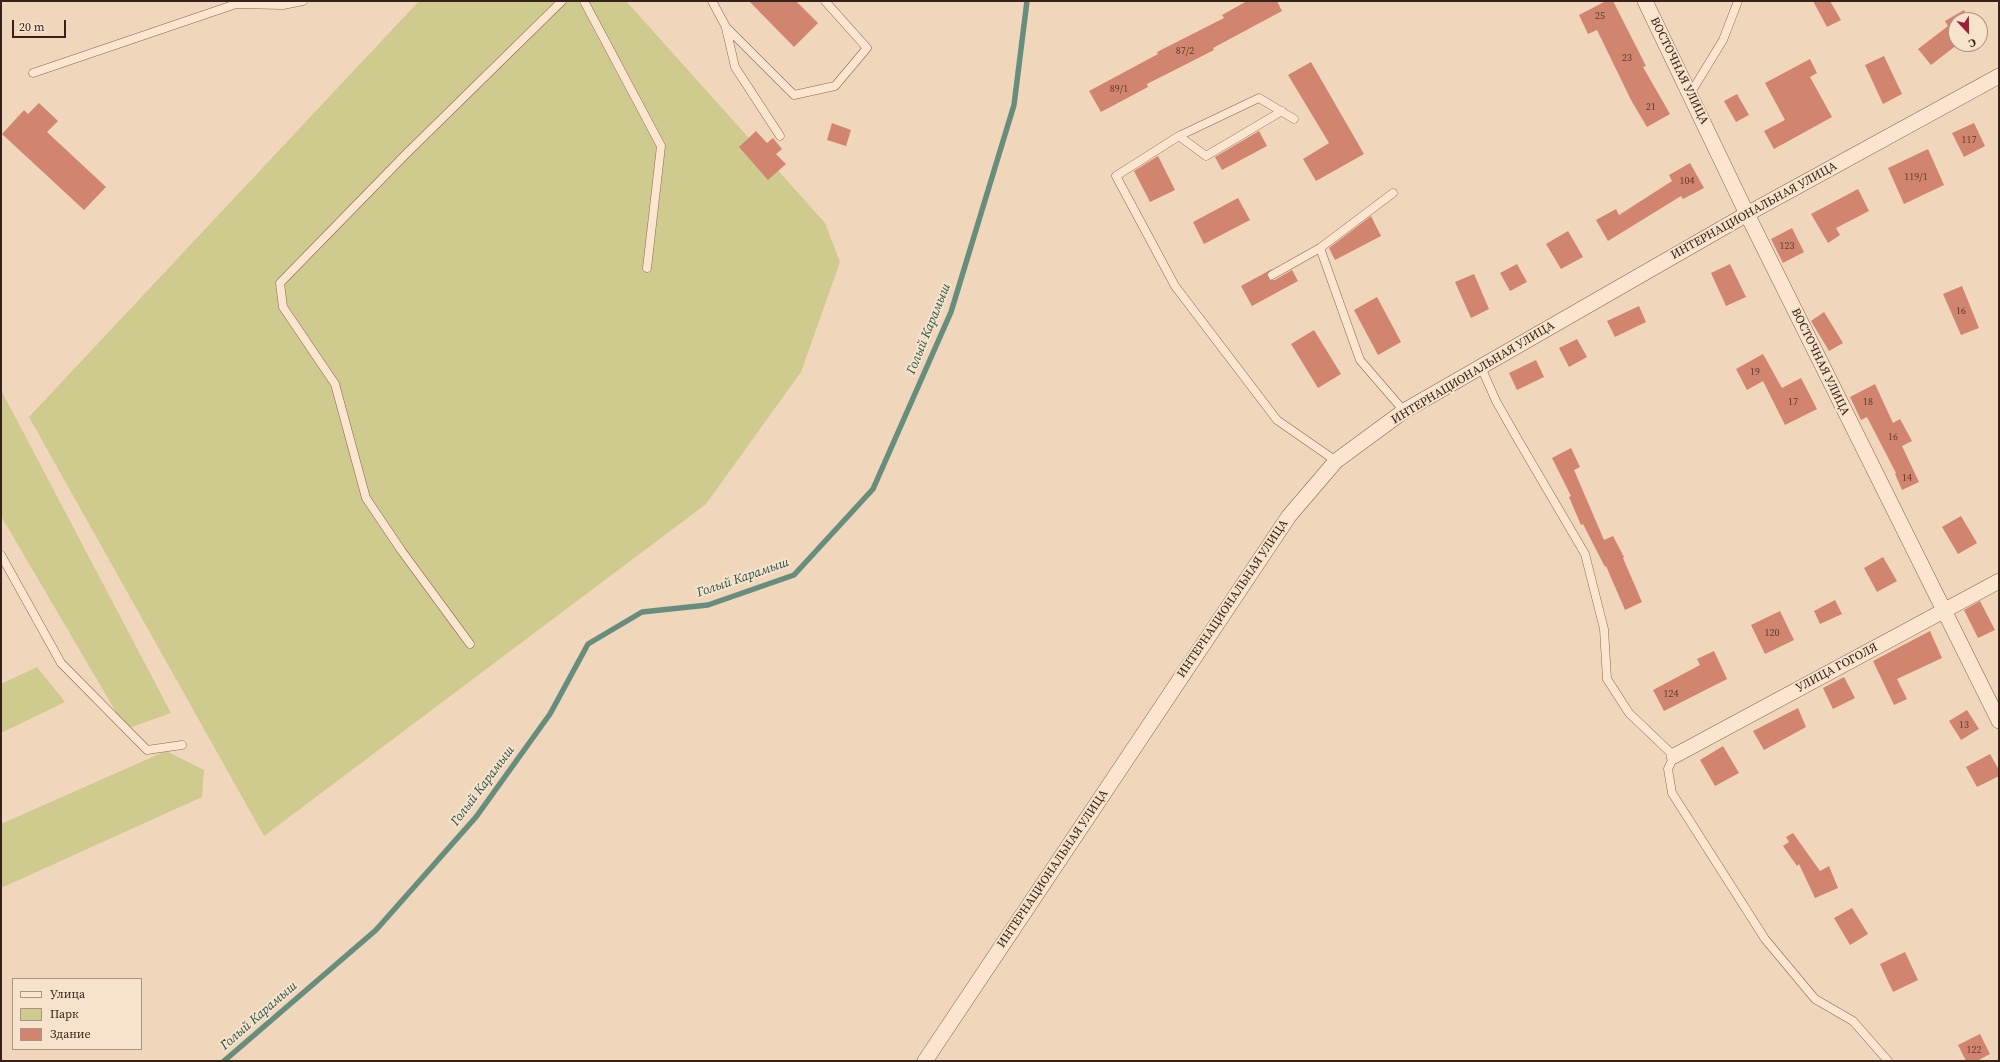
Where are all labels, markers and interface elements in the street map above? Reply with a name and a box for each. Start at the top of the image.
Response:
house number: 25 [1595,10,1605,22]
scale bar [14,12,68,38]
north arrow [1948,12,1988,52]
street label: ВОСТОЧНАЯ УЛИЦА [1647,15,1711,127]
text: 20 m [19,19,45,35]
text: С [1966,34,1978,51]
house number: 87/2 [1176,45,1194,57]
house number: 23 [1622,52,1632,64]
house number: 89/1 [1110,83,1128,95]
house number: 21 [1646,101,1656,113]
house number: 117 [1962,134,1976,146]
street label: ИНТЕРНАЦИОНАЛЬНАЯ УЛИЦА [1668,159,1840,263]
house number: 119/1 [1904,171,1928,183]
house number: 104 [1680,175,1694,187]
house number: 123 [1780,240,1794,252]
water label: Голый Карамыш [904,281,954,377]
house number: 16 [1956,305,1966,317]
street label: ВОСТОЧНАЯ УЛИЦА [1788,306,1852,418]
street label: ИНТЕРНАЦИОНАЛЬНАЯ УЛИЦА [1389,319,1557,427]
house number: 19 [1750,366,1760,378]
house number: 17 [1788,396,1798,408]
house number: 18 [1863,396,1873,408]
house number: 16 [1888,431,1898,443]
house number: 14 [1902,472,1912,484]
street label: ИНТЕРНАЦИОНАЛЬНАЯ УЛИЦА [1175,517,1291,681]
water label: Голый Карамыш [695,555,791,601]
house number: 120 [1765,627,1779,639]
street label: УЛИЦА ГОГОЛЯ [1794,640,1880,696]
house number: 124 [1664,688,1678,700]
house number: 13 [1959,719,1969,731]
water label: Голый Карамыш [448,743,518,829]
street label: ИНТЕРНАЦИОНАЛЬНАЯ УЛИЦА [995,787,1111,951]
legend [12,978,142,1050]
water label: Голый Карамыш [218,978,300,1054]
text: Улица [50,986,85,1002]
text: Парк [50,1006,79,1022]
text: Здание [50,1026,91,1042]
house number: 122 [1967,1044,1981,1056]

